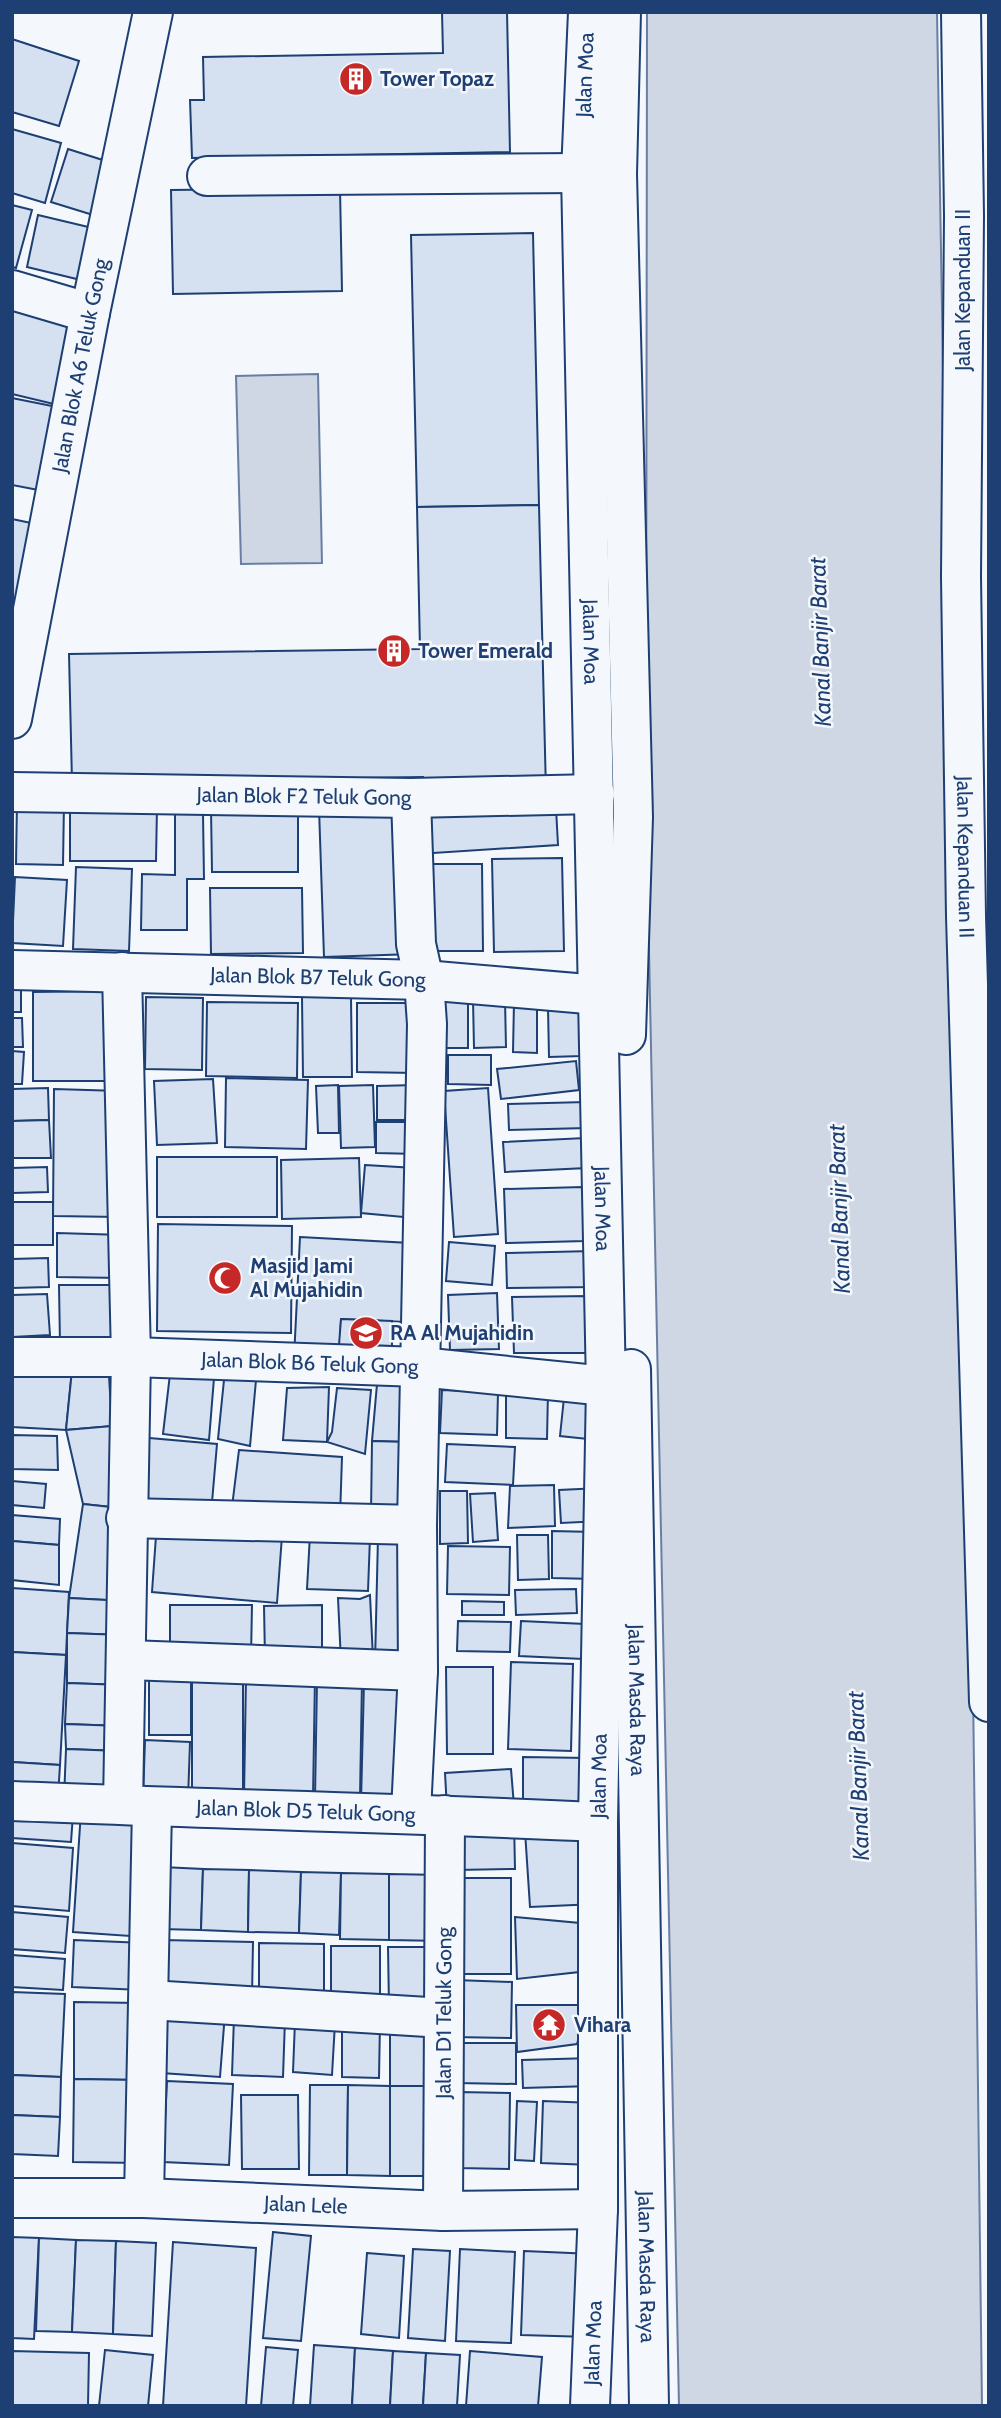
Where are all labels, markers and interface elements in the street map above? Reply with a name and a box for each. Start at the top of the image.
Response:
street label: Jalan Moa [570,32,598,119]
building icon: Tower Topaz [337,60,375,98]
place label: Tower Topaz [380,66,494,91]
street label: Jalan Kepanduan II [950,209,975,372]
street label: Jalan Blok A6 Teluk Gong [46,256,113,476]
water label: Kanal Banjir Barat [803,556,837,727]
street label: Jalan Moa [578,598,605,685]
building icon: Tower Emerald [375,632,413,670]
place label: Tower Emerald [418,638,553,663]
street label: Jalan Kepanduan II [952,775,980,938]
street label: Jalan Blok F2 Teluk Gong [195,782,412,810]
street label: Jalan Blok B7 Teluk Gong [209,962,427,992]
water label: Kanal Banjir Barat [822,1123,856,1294]
street label: Jalan Moa [589,1165,616,1251]
place label: Masjid Jami Al Mujahidin [250,1253,363,1302]
mosque icon: Masjid Jami Al Mujahidin [206,1259,244,1297]
school or university icon: RA Al Mujahidin [347,1314,385,1352]
place label: RA Al Mujahidin [390,1320,534,1345]
street label: Jalan Blok B6 Teluk Gong [200,1346,419,1379]
street label: Jalan Masda Raya [623,1623,651,1776]
water label: Kanal Banjir Barat [841,1690,875,1861]
street label: Jalan Moa [585,1733,612,1820]
street label: Jalan Blok D5 Teluk Gong [195,1795,416,1827]
street label: Jalan D1 Teluk Gong [431,1926,456,2100]
temple icon: Vihara [530,2006,568,2044]
place label: Vihara [574,2012,632,2037]
street label: Jalan Lele [263,2190,348,2219]
street label: Jalan Masda Raya [633,2190,661,2343]
street label: Jalan Moa [578,2300,606,2387]

